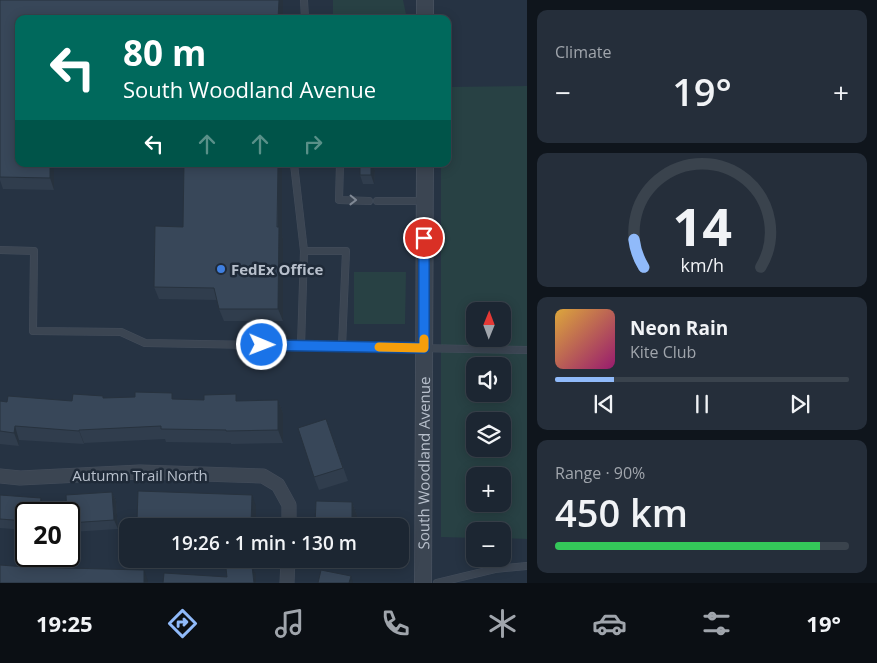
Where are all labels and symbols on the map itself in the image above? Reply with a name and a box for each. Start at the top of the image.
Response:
one-way arrow [350,195,358,205]
pin [403,217,445,259]
place label: FedEx Office [231,259,323,279]
marker: FedEx Office [215,263,227,275]
north arrow [466,302,511,348]
position arrow [235,318,287,370]
street label: South Woodland Avenue [413,377,434,549]
street label: Autumn Trail North [72,465,208,485]
speed limit sign: 20 [15,502,80,567]

